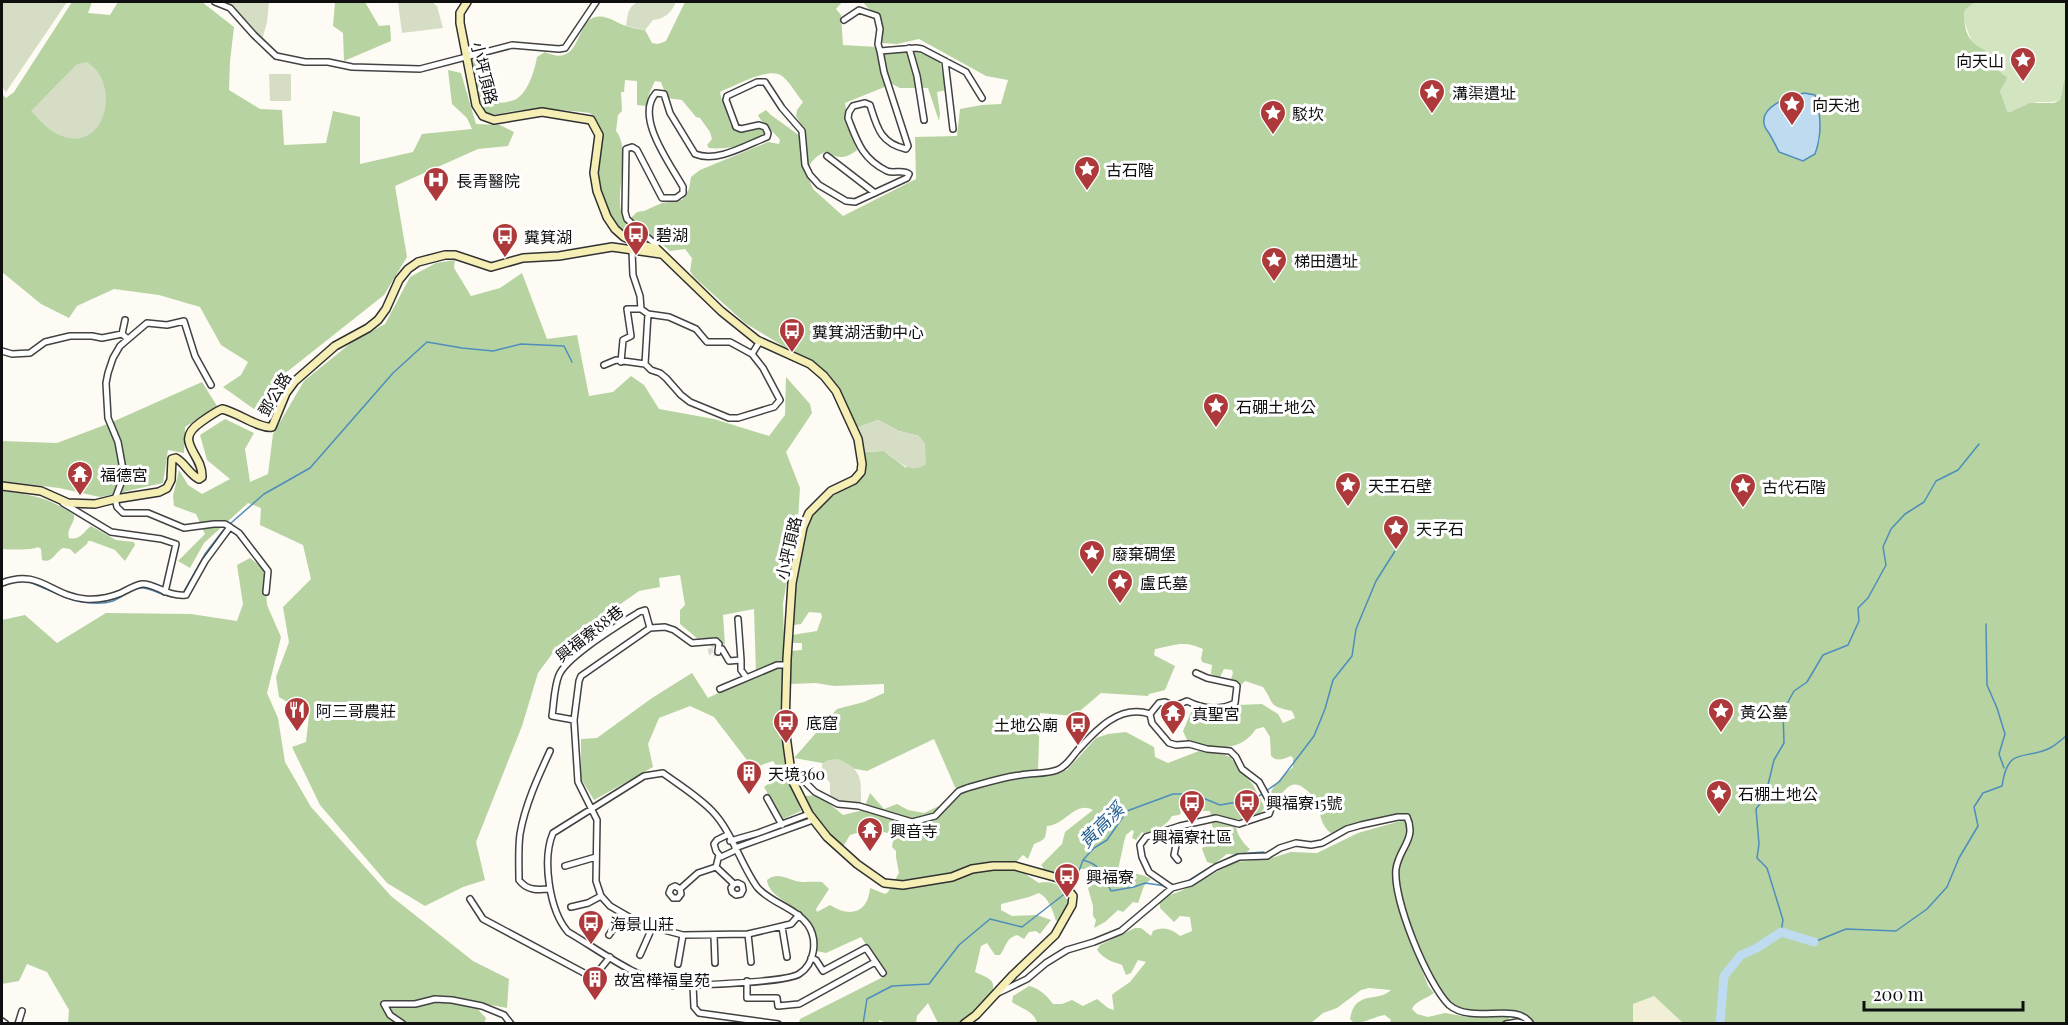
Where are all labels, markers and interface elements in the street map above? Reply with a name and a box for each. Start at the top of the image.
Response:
street label: 小坪頂路 [467,39,503,107]
place icon: 向天山 [2008,45,2038,83]
place label: 向天山 [1956,50,2004,71]
place icon: 溝渠遺址 [1417,77,1447,115]
place label: 溝渠遺址 [1452,82,1516,103]
place icon: 向天池 [1777,89,1807,127]
place label: 向天池 [1812,94,1860,115]
place icon: 駁坎 [1258,98,1288,136]
place label: 駁坎 [1292,103,1324,124]
place icon: 古石階 [1072,154,1102,192]
place label: 古石階 [1106,159,1154,180]
hospital icon: 長青醫院 [421,165,451,203]
place label: 長青醫院 [456,170,520,191]
bus stop icon: 碧湖 [621,219,651,257]
bus stop icon: 糞箕湖 [490,221,520,259]
place label: 碧湖 [656,224,688,245]
place label: 糞箕湖 [524,226,572,247]
place icon: 梯田遺址 [1259,245,1289,283]
place label: 梯田遺址 [1294,250,1358,271]
bus stop icon: 糞箕湖活動中心 [777,316,807,354]
place label: 糞箕湖活動中心 [812,321,924,342]
street label: 鄧公路 [253,368,295,420]
place icon: 石硼土地公 [1201,391,1231,429]
place label: 石硼土地公 [1236,396,1316,417]
temple icon: 福德宮 [65,459,95,497]
place label: 福德宮 [100,464,148,485]
place icon: 天王石壁 [1333,470,1363,508]
place icon: 古代石階 [1728,471,1758,509]
place label: 天王石壁 [1368,475,1432,496]
place label: 古代石階 [1762,476,1826,497]
place icon: 天子石 [1381,513,1411,551]
street label: 小坪頂路 [771,514,805,582]
place label: 天子石 [1416,518,1464,539]
place icon: 廢棄碉堡 [1077,538,1107,576]
place label: 廢棄碉堡 [1112,543,1176,564]
place icon: 盧氏墓 [1105,567,1135,605]
place label: 盧氏墓 [1140,572,1188,593]
street label: 興福寮88巷 [551,600,627,666]
restaurant icon: 阿三哥農莊 [282,695,312,733]
place icon: 黃公墓 [1706,696,1736,734]
temple icon: 真聖宮 [1158,698,1188,736]
place label: 阿三哥農莊 [316,700,396,721]
place label: 黃公墓 [1740,701,1788,722]
place label: 真聖宮 [1192,703,1240,724]
bus stop icon: 底窟 [771,707,801,745]
bus stop icon: 土地公廟 [1063,709,1093,747]
place label: 底窟 [806,712,838,733]
place label: 土地公廟 [994,714,1058,735]
building icon: 天境360 [734,758,764,796]
place label: 天境360 [768,763,825,784]
place icon: 石棚土地公 [1704,778,1734,816]
place label: 石棚土地公 [1738,783,1818,804]
bus stop icon: 興福寮15號 [1232,787,1262,825]
bus stop icon: 興福寮社區 [1177,788,1207,826]
place label: 興福寮15號 [1266,792,1342,813]
water label: 黃高溪 [1073,795,1131,853]
temple icon: 興音寺 [855,815,885,853]
place label: 興音寺 [890,820,938,841]
place label: 興福寮社區 [1152,826,1232,847]
bus stop icon: 興福寮 [1052,861,1082,899]
place label: 興福寮 [1086,866,1134,887]
bus stop icon: 海景山莊 [576,908,606,946]
place label: 海景山莊 [610,913,674,934]
building icon: 故宮樺福皇苑 [580,964,610,1002]
place label: 故宮樺福皇苑 [614,969,710,990]
scale bar [1864,974,2023,1012]
text: 200 m [1873,982,1924,1006]

